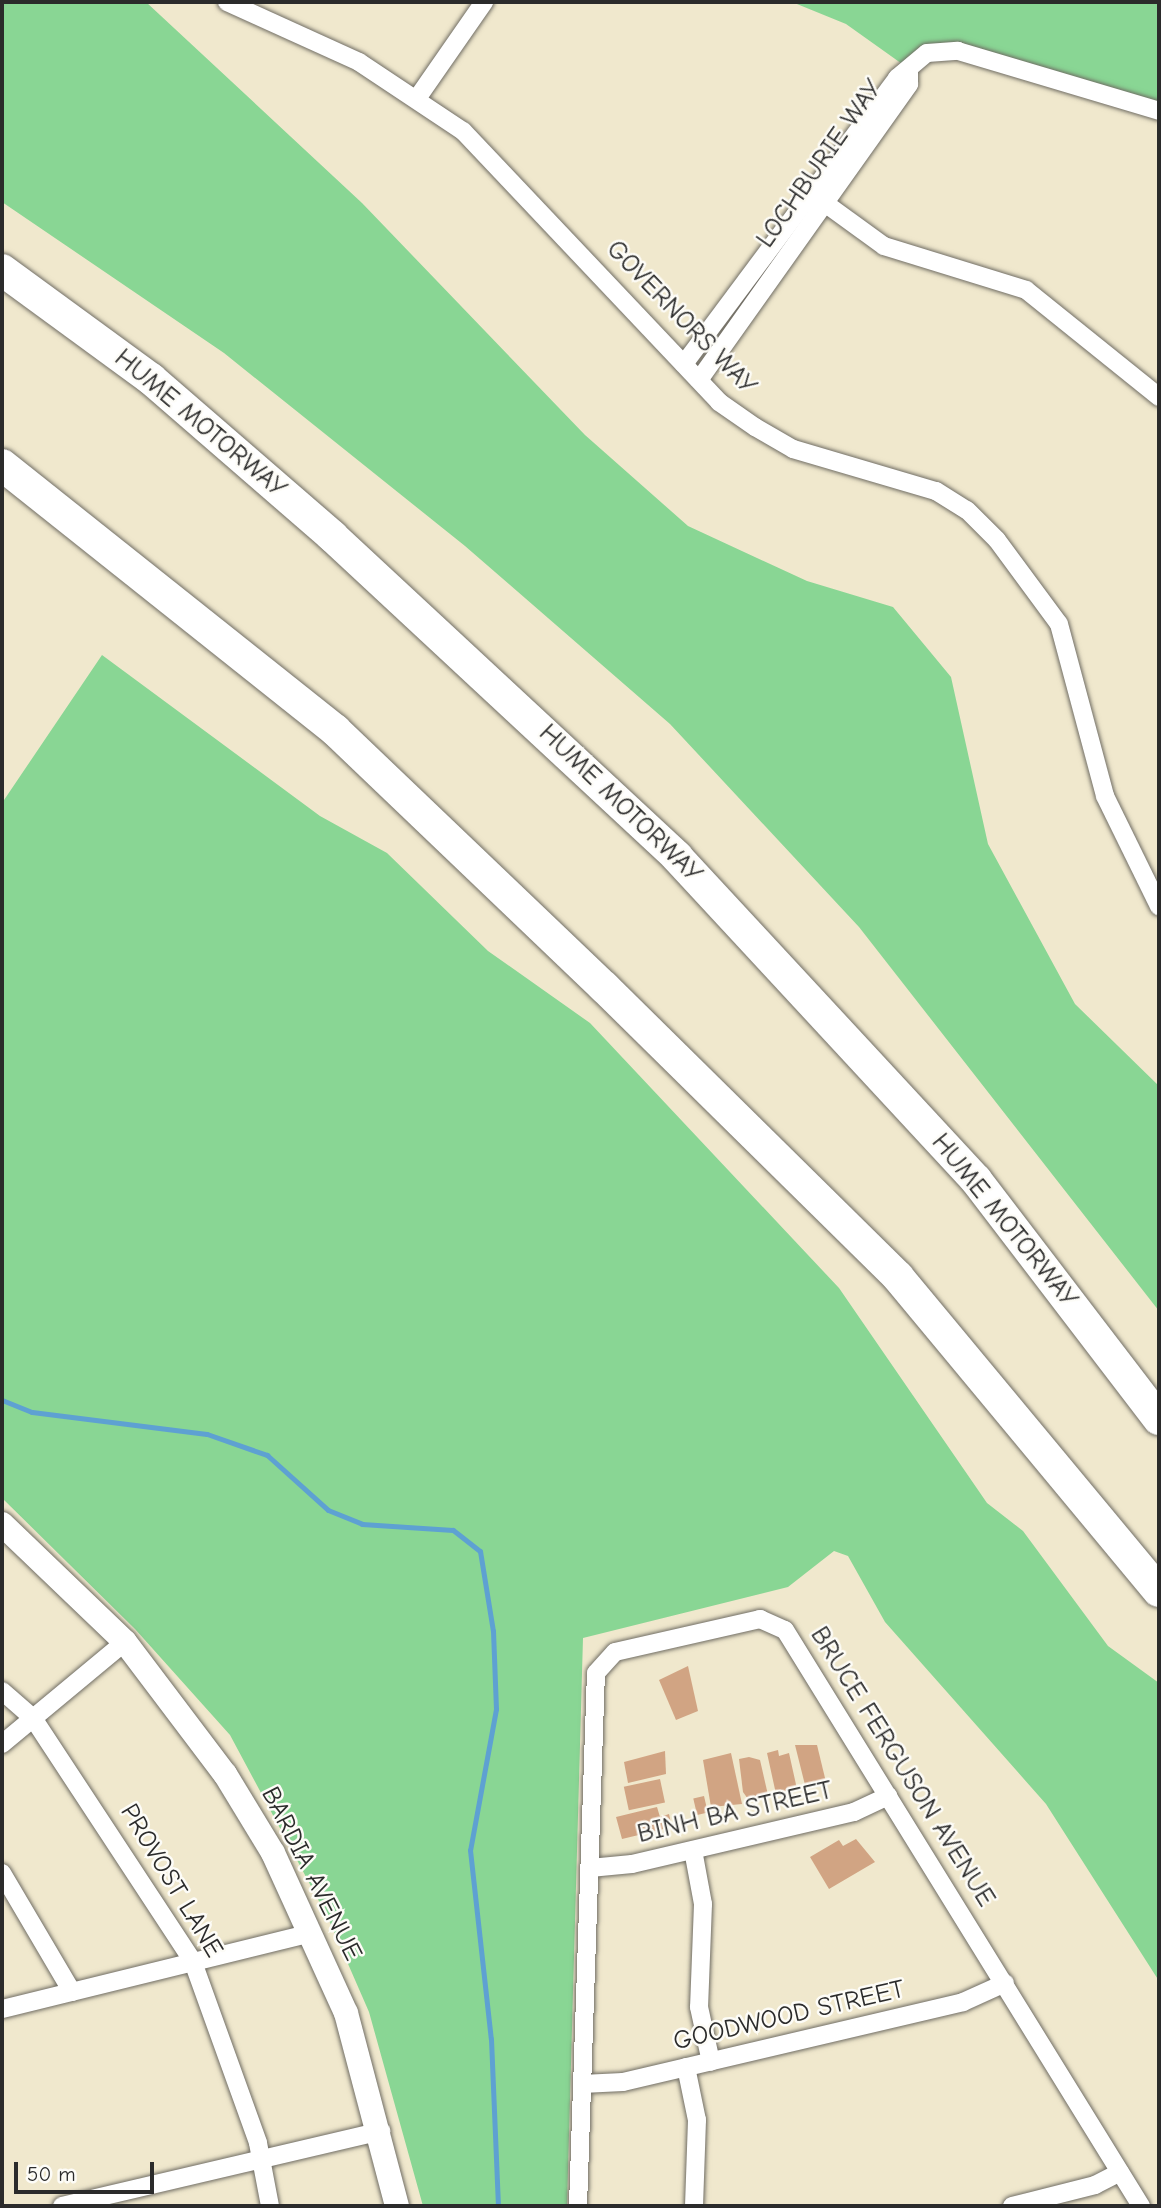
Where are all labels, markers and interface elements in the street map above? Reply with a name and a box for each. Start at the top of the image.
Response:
street label: LOCHBURIE WAY [750,74,890,254]
street label: GOVERNORS WAY [599,234,763,402]
street label: HUME MOTORWAY [108,343,292,505]
street label: HUME MOTORWAY [532,718,708,890]
street label: HUME MOTORWAY [924,1128,1084,1314]
street label: BRUCE FERGUSON AVENUE [803,1621,1001,1913]
street label: BINH BA STREET [634,1775,836,1851]
street label: BARDIA AVENUE [254,1782,368,1966]
street label: PROVOST LANE [113,1799,229,1963]
street label: GOODWOOD STREET [670,1974,908,2058]
scale bar [18,2148,158,2192]
text: 50 m [27,2162,76,2186]

